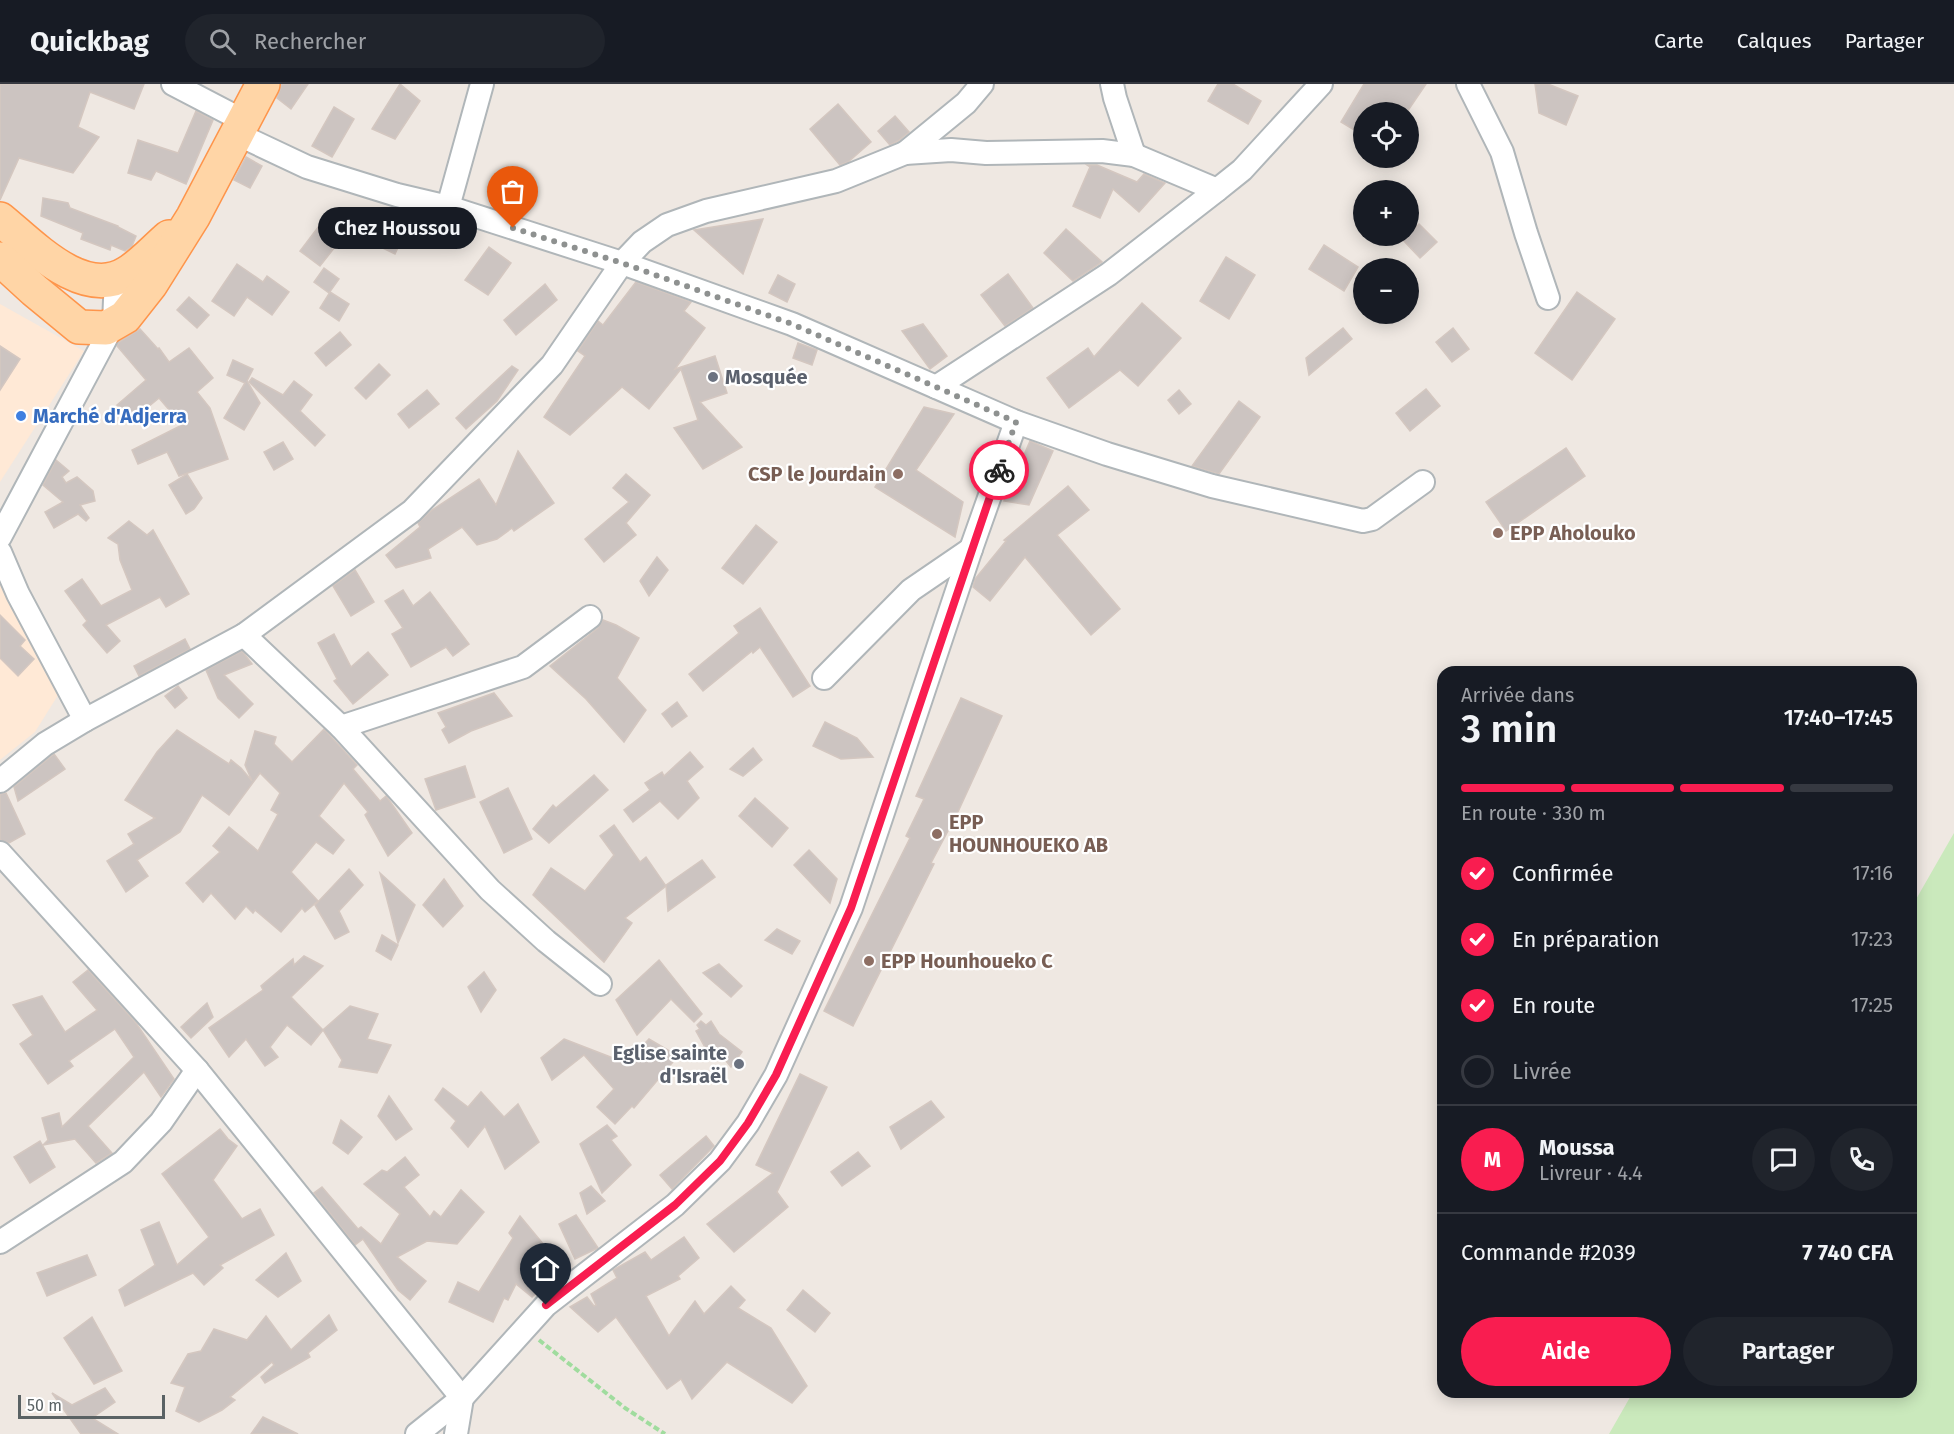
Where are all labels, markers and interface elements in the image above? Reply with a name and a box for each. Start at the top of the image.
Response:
search box [185,14,605,68]
text: Quickbag [30,25,149,58]
icon: search [206,25,239,58]
text: Rechercher [254,28,366,55]
text: Carte [1654,28,1704,54]
text: Calques [1737,28,1812,54]
text: Partager [1845,28,1924,54]
map controls [1353,102,1419,324]
button: locate [1353,102,1419,168]
pin [487,166,538,228]
icon: bag [496,175,529,208]
button: + [1353,180,1419,246]
callout: Chez Houssou [318,207,477,249]
text: Chez Houssou [334,216,461,240]
button: − [1353,258,1419,324]
place label: Mosquée [725,365,808,389]
marker: Mosquée [706,370,720,384]
place label: Marché d'Adjerra [33,404,187,428]
marker: Marché d'Adjerra [14,409,28,423]
courier [969,440,1029,500]
icon: bike [983,454,1016,487]
place label: CSP le Jourdain [748,462,886,486]
marker: CSP le Jourdain [891,467,905,481]
place label: EPP Aholouko [1510,521,1636,545]
marker: EPP Aholouko [1491,526,1505,540]
text: Arrivée dans [1461,683,1574,707]
text: 17:40–17:45 [1784,704,1893,731]
text: 3 min [1461,706,1557,752]
text: En route · 330 m [1461,801,1606,825]
place label: EPP HOUNHOUEKO AB [949,810,1108,857]
marker: EPP HOUNHOUEKO AB [930,827,944,841]
icon: check [1461,857,1494,890]
text: Confirmée [1512,860,1614,887]
text: 17:16 [1852,861,1893,885]
icon: check [1461,923,1494,956]
text: En préparation [1512,926,1660,953]
text: 17:23 [1851,927,1893,951]
place label: EPP Hounhoueko C [881,949,1053,973]
marker: EPP Hounhoueko C [862,954,876,968]
icon: check [1461,989,1494,1022]
text: En route [1512,992,1595,1019]
text: 17:25 [1851,993,1893,1017]
place label: Eglise sainte d'Israël [613,1041,727,1088]
marker: Eglise sainte d'Israël [732,1057,746,1071]
text: Livrée [1512,1058,1572,1085]
button: chat [1752,1128,1815,1191]
button: phone [1830,1128,1893,1191]
text: Moussa [1539,1134,1615,1161]
text: M [1484,1146,1501,1173]
text: Livreur · 4.4 [1539,1161,1643,1185]
text: Commande #2039 [1461,1239,1636,1266]
text: 7 740 CFA [1802,1239,1893,1266]
pin [520,1243,571,1305]
icon: home [529,1252,562,1285]
button: Aide [1461,1317,1671,1386]
button: Partager [1683,1317,1893,1386]
scale bar [18,1392,165,1420]
text: 50 m [27,1396,62,1415]

